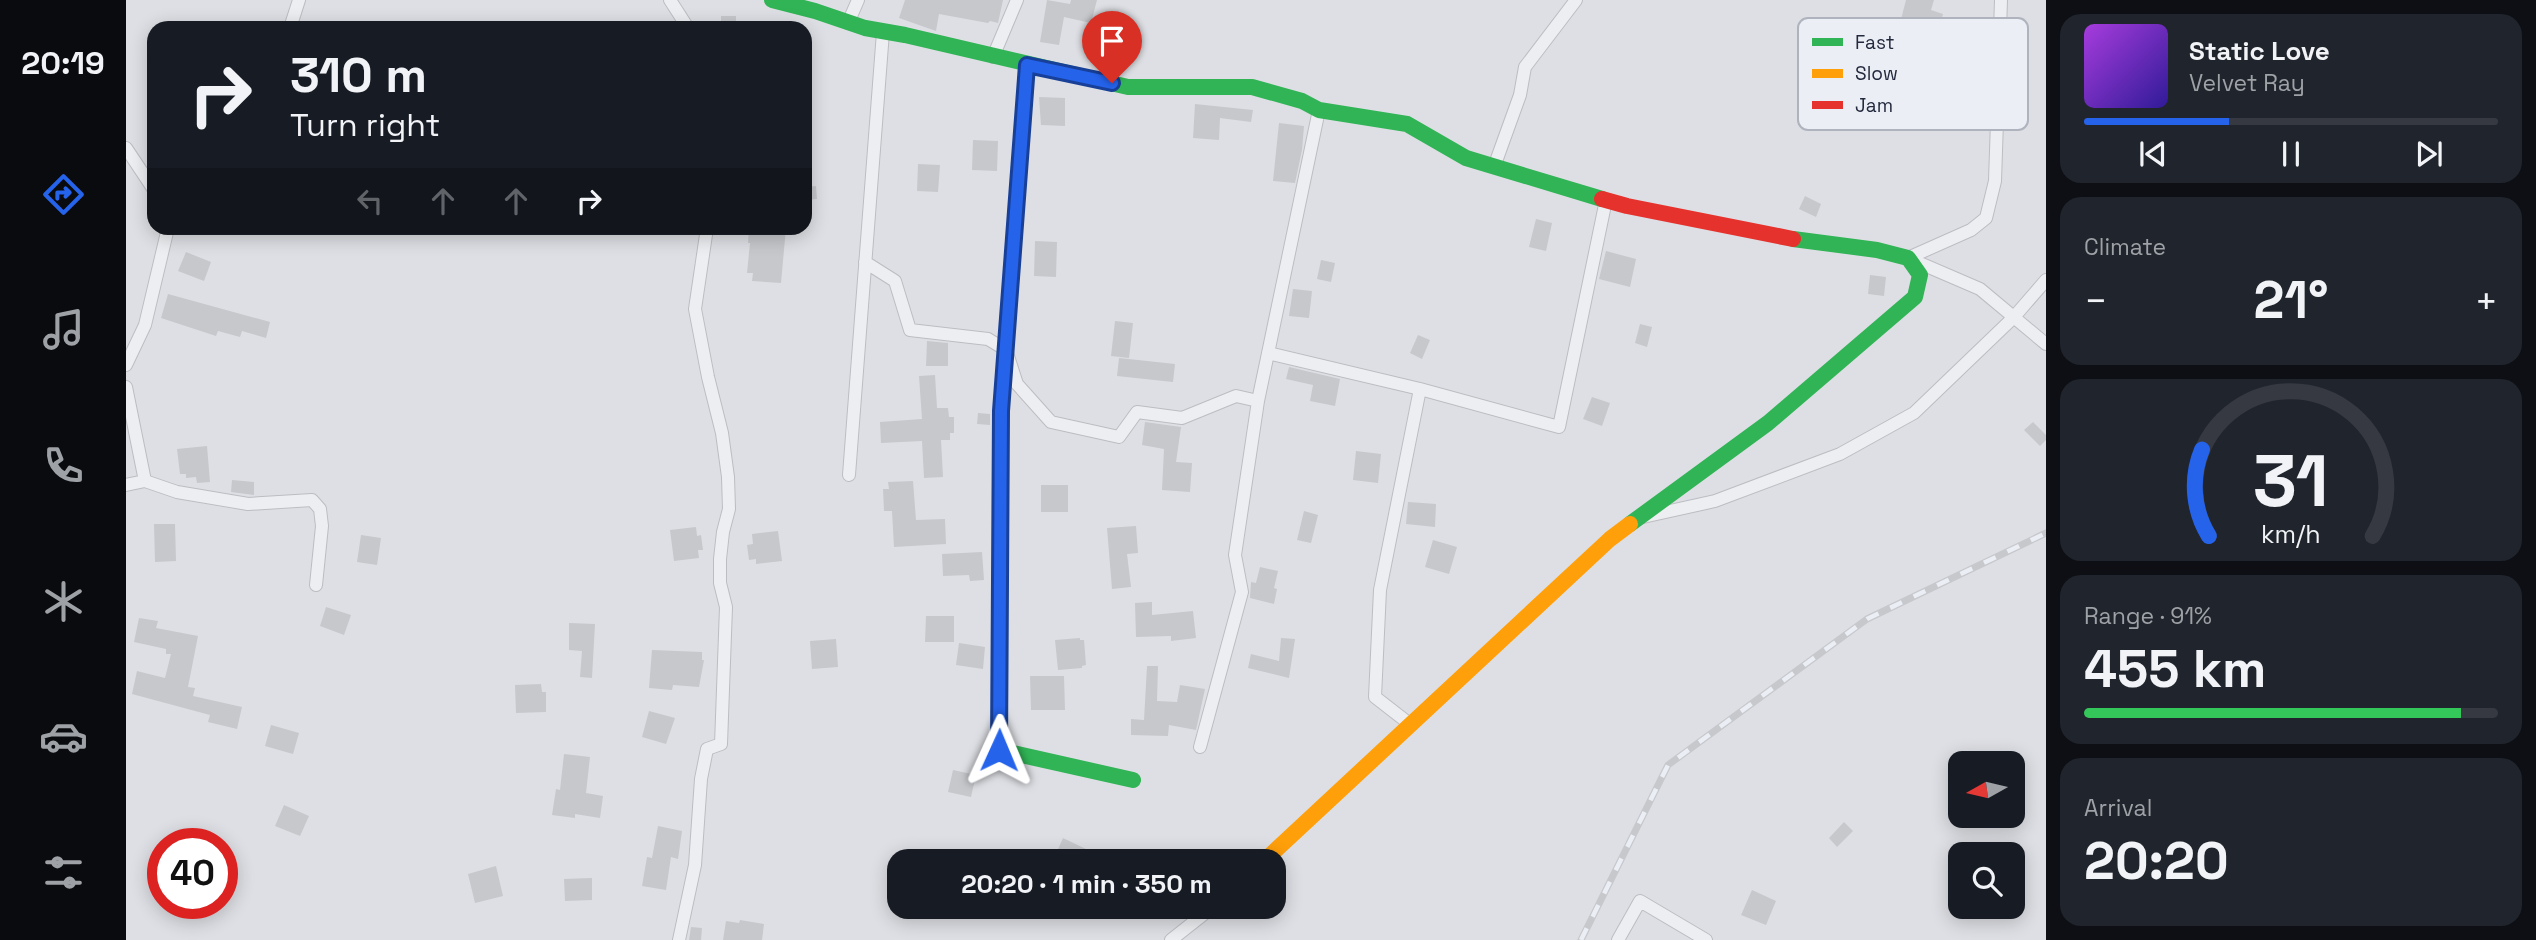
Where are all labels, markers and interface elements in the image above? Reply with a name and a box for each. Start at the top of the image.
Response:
pin [1082,11,1142,83]
legend [1798,18,2028,130]
icon: arrive [1093,22,1131,60]
text: Fast [1855,30,1895,55]
text: Static Love [2189,34,2330,68]
text: 20:19 [21,43,105,83]
text: 310 m [290,44,427,106]
icon: right [175,49,266,140]
text: Slow [1855,61,1898,86]
text: Velvet Ray [2189,68,2305,98]
text: Jam [1855,93,1893,118]
text: Turn right [290,105,440,145]
icon: previous [2134,135,2172,173]
icon: pause [2272,135,2310,173]
icon: next [2410,135,2448,173]
icon: directions [39,170,88,219]
icon: left [351,182,389,220]
icon: ahead [424,182,462,220]
icon: ahead [497,182,535,220]
icon: right [570,182,608,220]
text: Climate [2084,232,2166,262]
text: 21° [2254,267,2328,333]
text: − [2084,277,2108,325]
text: + [2474,277,2498,325]
icon: music [39,305,88,354]
text: 31 [2253,434,2329,527]
icon: phone [39,441,88,490]
text: km/h [2261,518,2321,550]
icon: climate [39,577,88,626]
text: Range · 91% [2084,601,2212,631]
text: 455 km [2084,636,2266,702]
icon: car [39,712,88,761]
position arrow [962,713,1036,787]
north arrow [1948,751,2025,828]
map controls [1948,751,2025,919]
text: Arrival [2084,793,2152,823]
speed limit sign: 40 [147,828,238,919]
text: 20:20 [2084,828,2229,894]
button: search [1948,842,2025,919]
icon: filters [39,848,88,897]
text: 20:20 · 1 min · 350 m [961,867,1212,901]

